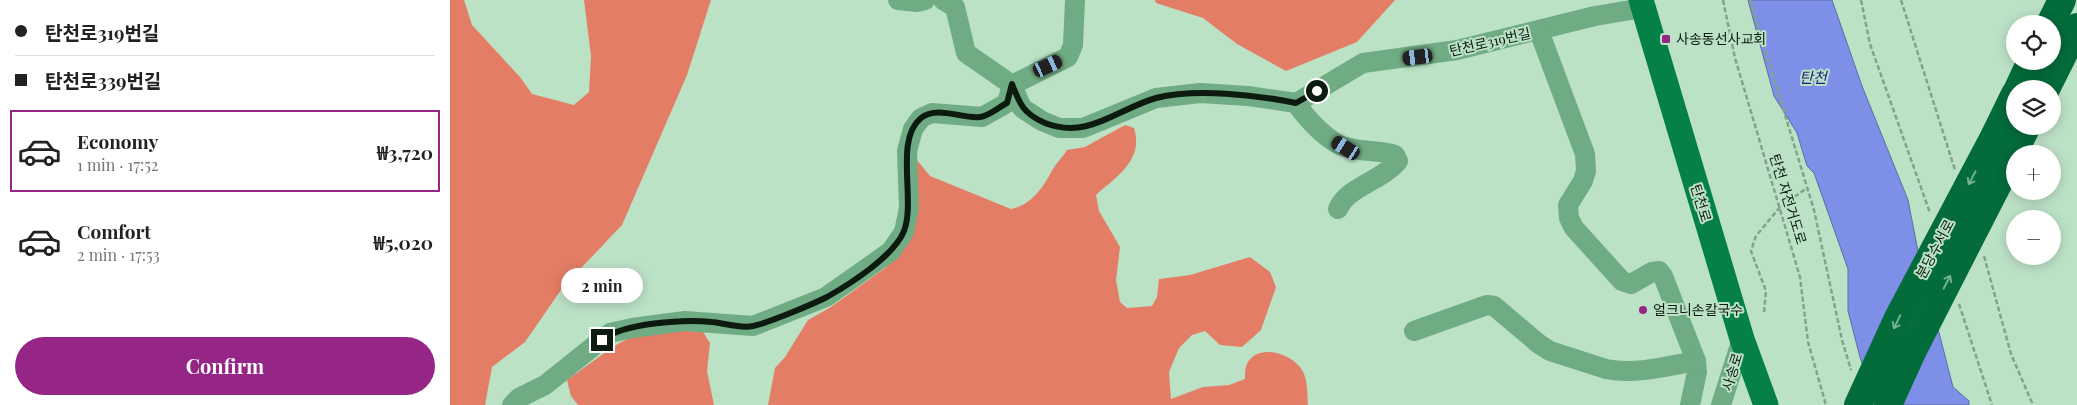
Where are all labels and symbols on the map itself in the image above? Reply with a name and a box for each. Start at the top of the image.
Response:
street label: 탄천로319번길 [1447,23,1532,60]
place label: 사송동선사교회 [1676,29,1766,48]
marker: 사송동선사교회 [1660,33,1672,45]
car [1402,48,1433,66]
car [1031,53,1064,79]
water label: 탄천 [1799,67,1829,87]
route start [1306,80,1328,102]
car [1329,134,1362,162]
street label: 탄천 자전거도로 [1766,151,1811,247]
one-way arrow [1967,170,1976,185]
street label: 탄천로 [1687,182,1716,224]
street label: 분당수서로 [1911,216,1958,282]
callout: 2 min [561,268,643,302]
one-way arrow [1943,275,1952,290]
place label: 얼크니손칼국수 [1653,300,1743,319]
marker: 얼크니손칼국수 [1637,304,1649,316]
one-way arrow [1891,314,1901,329]
route end [591,329,613,351]
street label: 사송로 [1717,350,1746,393]

